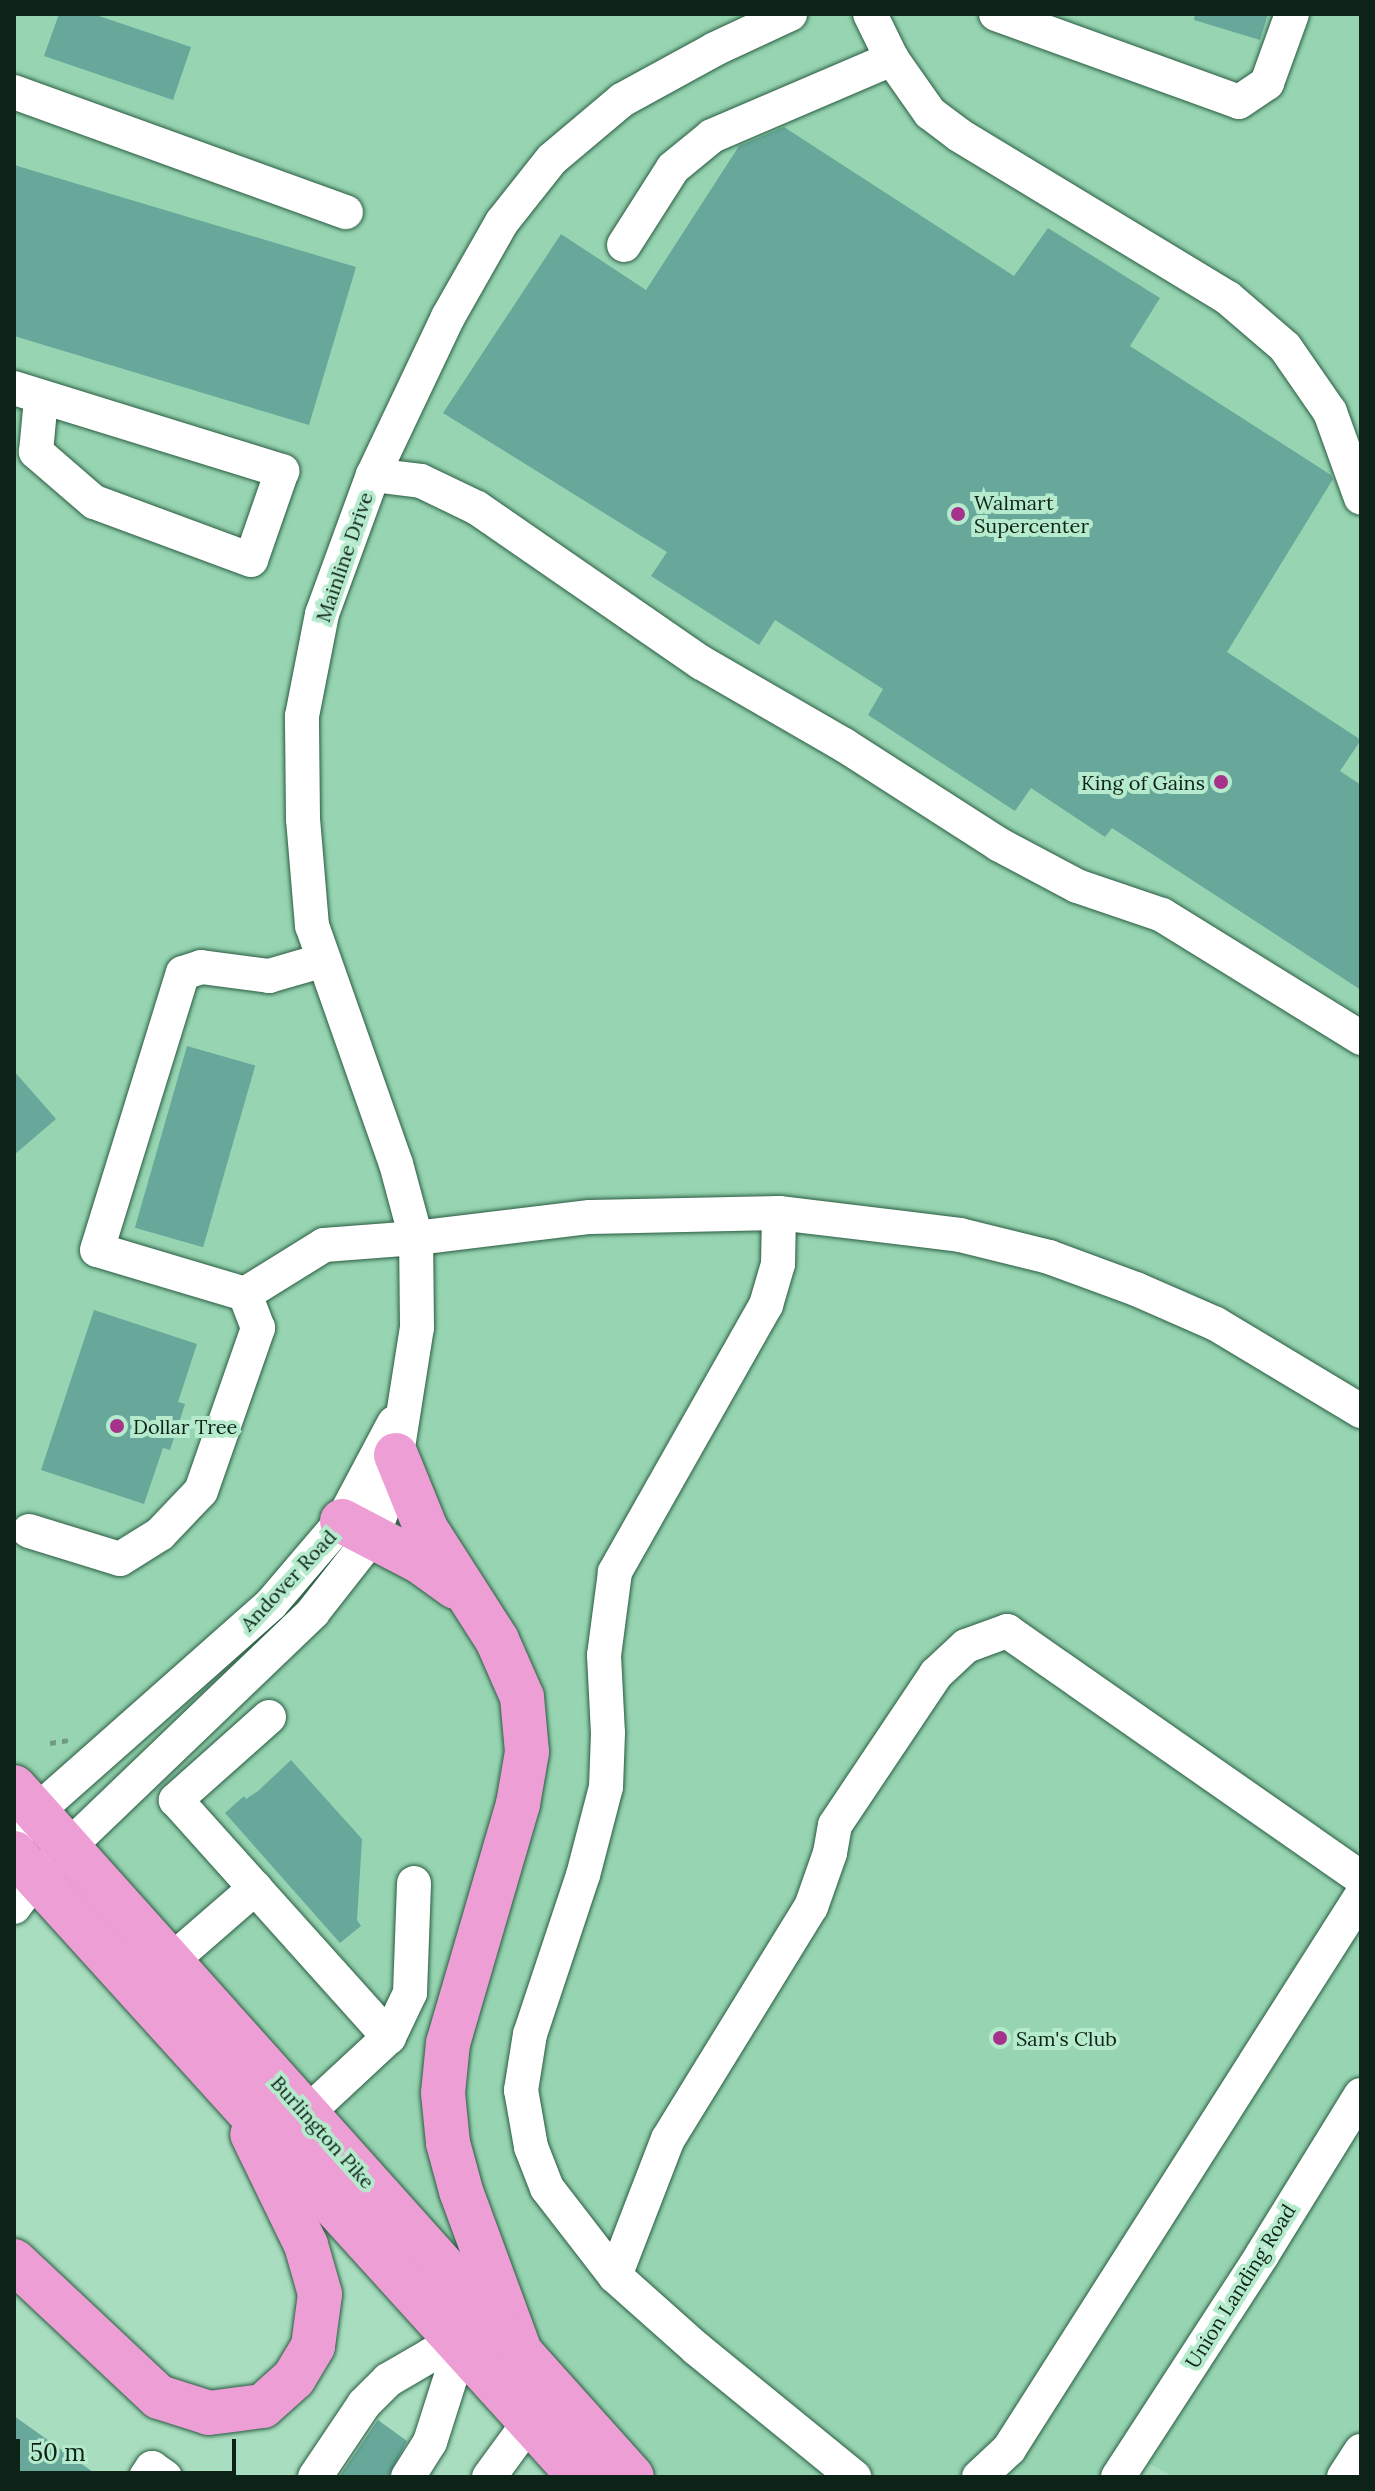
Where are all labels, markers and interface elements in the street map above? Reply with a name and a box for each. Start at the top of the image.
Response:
street label: Mainline Drive [311,489,377,625]
place label: Walmart Supercenter [974,490,1089,537]
marker: Walmart Supercenter [949,505,967,523]
place label: King of Gains [1081,770,1205,794]
marker: King of Gains [1212,773,1230,791]
place label: Dollar Tree [133,1414,237,1438]
marker: Dollar Tree [108,1417,126,1435]
street label: Andover Road [235,1525,341,1635]
place label: Sam's Club [1016,2026,1117,2050]
marker: Sam's Club [991,2029,1009,2047]
street label: Burlington Pike [266,2071,380,2193]
street label: Union Landing Road [1180,2200,1300,2372]
scale bar [20,2423,240,2473]
text: 50 m [30,2437,86,2468]

